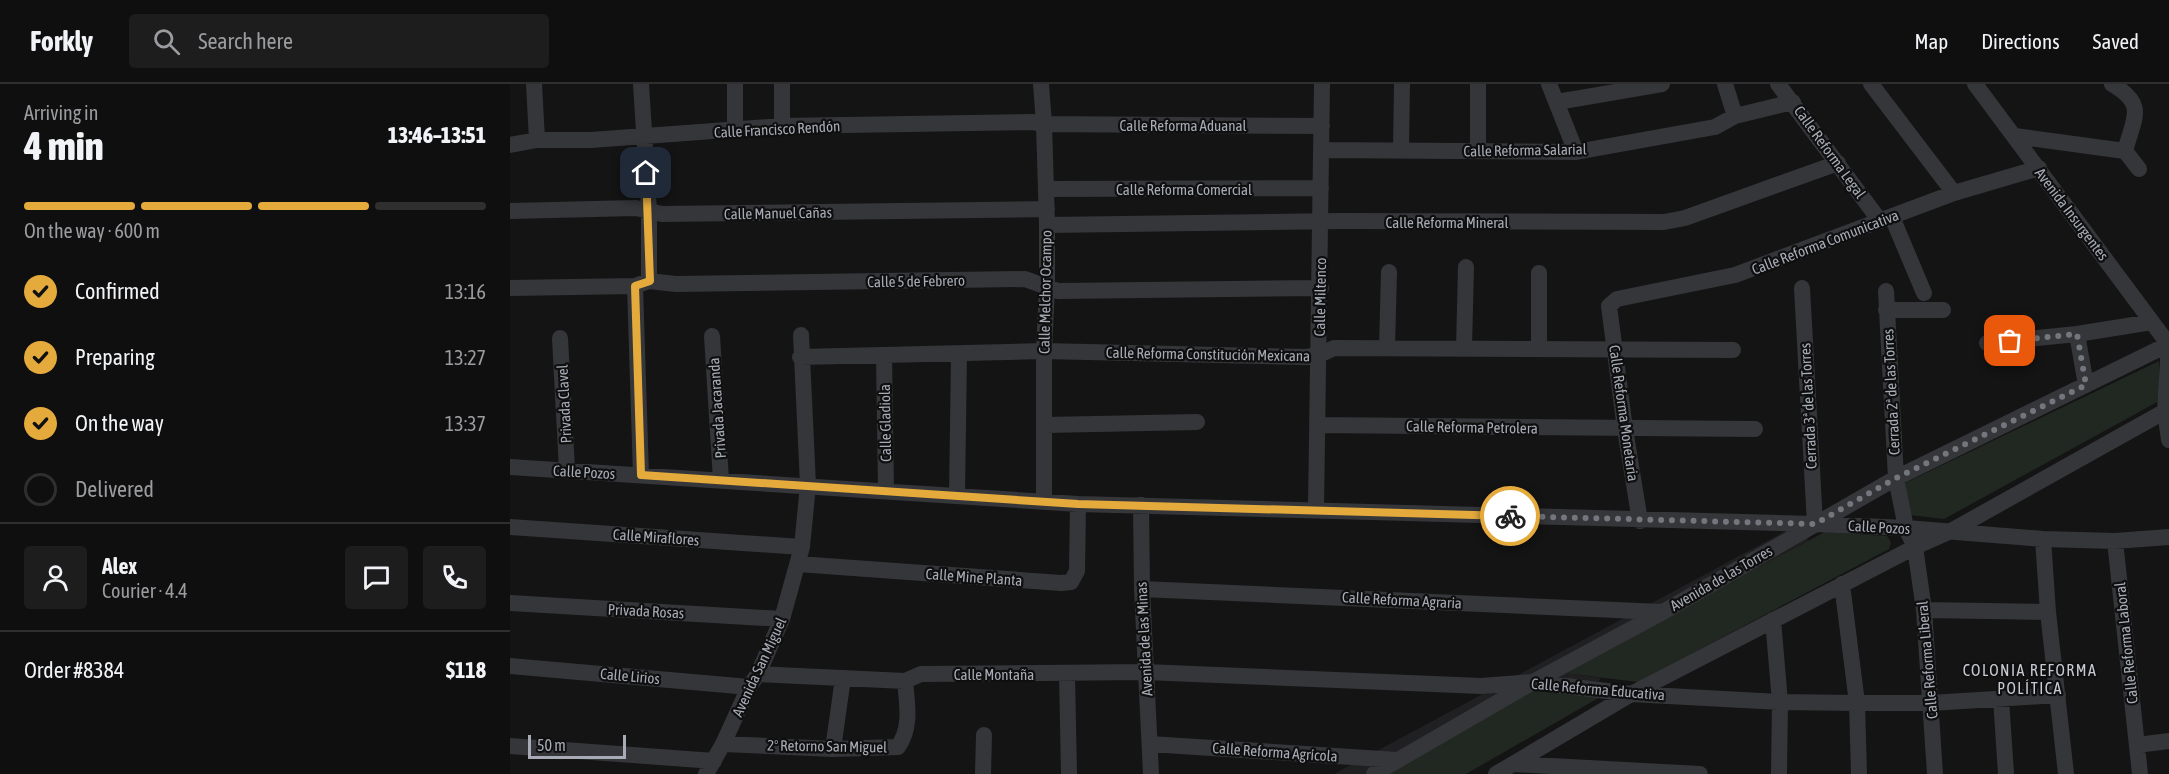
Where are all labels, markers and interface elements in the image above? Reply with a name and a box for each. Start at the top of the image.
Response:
search box [129,14,549,68]
text: Forkly [30,25,93,57]
icon: search [150,25,183,58]
text: Search here [198,28,293,54]
text: Map [1914,29,1948,53]
text: Directions [1981,29,2060,53]
text: Saved [2093,29,2139,53]
text: Arriving in [24,101,98,124]
street label: Calle Reforma Legal [1791,103,1869,201]
street label: Calle Francisco Rendón [713,117,841,141]
street label: Calle Reforma Aduanal [1119,117,1247,134]
text: 13:46–13:51 [388,122,486,148]
text: 4 min [24,124,104,168]
street label: Calle Reforma Salarial [1463,140,1587,160]
pin [620,147,671,198]
icon: home [629,156,662,189]
street label: Avenida Insurgentes [2032,164,2112,264]
street label: Calle Reforma Comercial [1116,181,1252,198]
street label: Calle Manuel Cañas [724,204,832,222]
street label: Calle Reforma Comunicativa [1749,206,1901,278]
street label: Calle Reforma Mineral [1386,214,1508,231]
text: On the way · 600 m [24,219,160,242]
street label: Calle Melchor Ocampo [1035,230,1055,354]
street label: Calle Miltenco [1311,257,1329,337]
street label: Calle 5 de Febrero [867,272,965,290]
icon: check [24,275,57,308]
text: Confirmed [75,278,160,304]
text: 13:16 [445,280,486,303]
pin [1984,315,2035,366]
icon: bag [1993,324,2026,357]
street label: Cerrada 2ª de las Torres [1879,329,1903,455]
icon: check [24,341,57,374]
street label: Cerrada 3ª de las Torres [1796,343,1820,469]
text: Preparing [75,344,155,370]
street label: Calle Reforma Constitución Mexicana [1106,344,1310,364]
street label: Calle Reforma Monetaria [1606,344,1642,482]
text: 13:27 [445,346,486,369]
street label: Privada Jacaranda [705,357,729,459]
street label: Privada Clavel [553,364,575,444]
street label: Calle Gladiola [876,384,894,462]
icon: check [24,407,57,440]
text: On the way [75,410,164,436]
text: 13:37 [445,412,486,435]
street label: Calle Reforma Petrolera [1406,417,1538,437]
street label: Calle Pozos [553,462,615,482]
text: Delivered [75,476,154,502]
courier [1480,486,1540,546]
icon: bike [1494,500,1527,533]
street label: Calle Pozos [1848,517,1910,537]
street label: Calle Miraflores [612,526,700,548]
street label: Avenida de las Torres [1667,542,1775,614]
button: person [24,546,87,609]
button: chat [345,546,408,609]
button: phone [423,546,486,609]
text: Alex [102,553,137,579]
street label: Calle Mine Planta [925,565,1023,589]
text: Courier · 4.4 [102,579,188,602]
street label: Avenida de las Minas [1133,581,1155,697]
street label: Calle Reforma Laboral [2111,581,2141,705]
street label: Calle Reforma Agraria [1342,588,1462,612]
street label: Calle Reforma Liberal [1913,600,1941,720]
street label: Privada Rosas [607,601,685,621]
street label: Avenida San Miguel [729,615,789,719]
text: Order #8384 [24,657,124,683]
text: $118 [446,657,486,683]
district label: COLONIA REFORMA POLÍTICA [1963,661,2097,697]
street label: Calle Lirios [599,665,661,687]
street label: Calle Montaña [954,666,1034,683]
street label: Calle Reforma Educativa [1530,675,1666,703]
scale bar [528,732,626,760]
text: 50 m [537,736,566,754]
street label: 2º Retorno San Miguel [767,736,887,756]
street label: Calle Reforma Agrícola [1212,739,1338,765]

